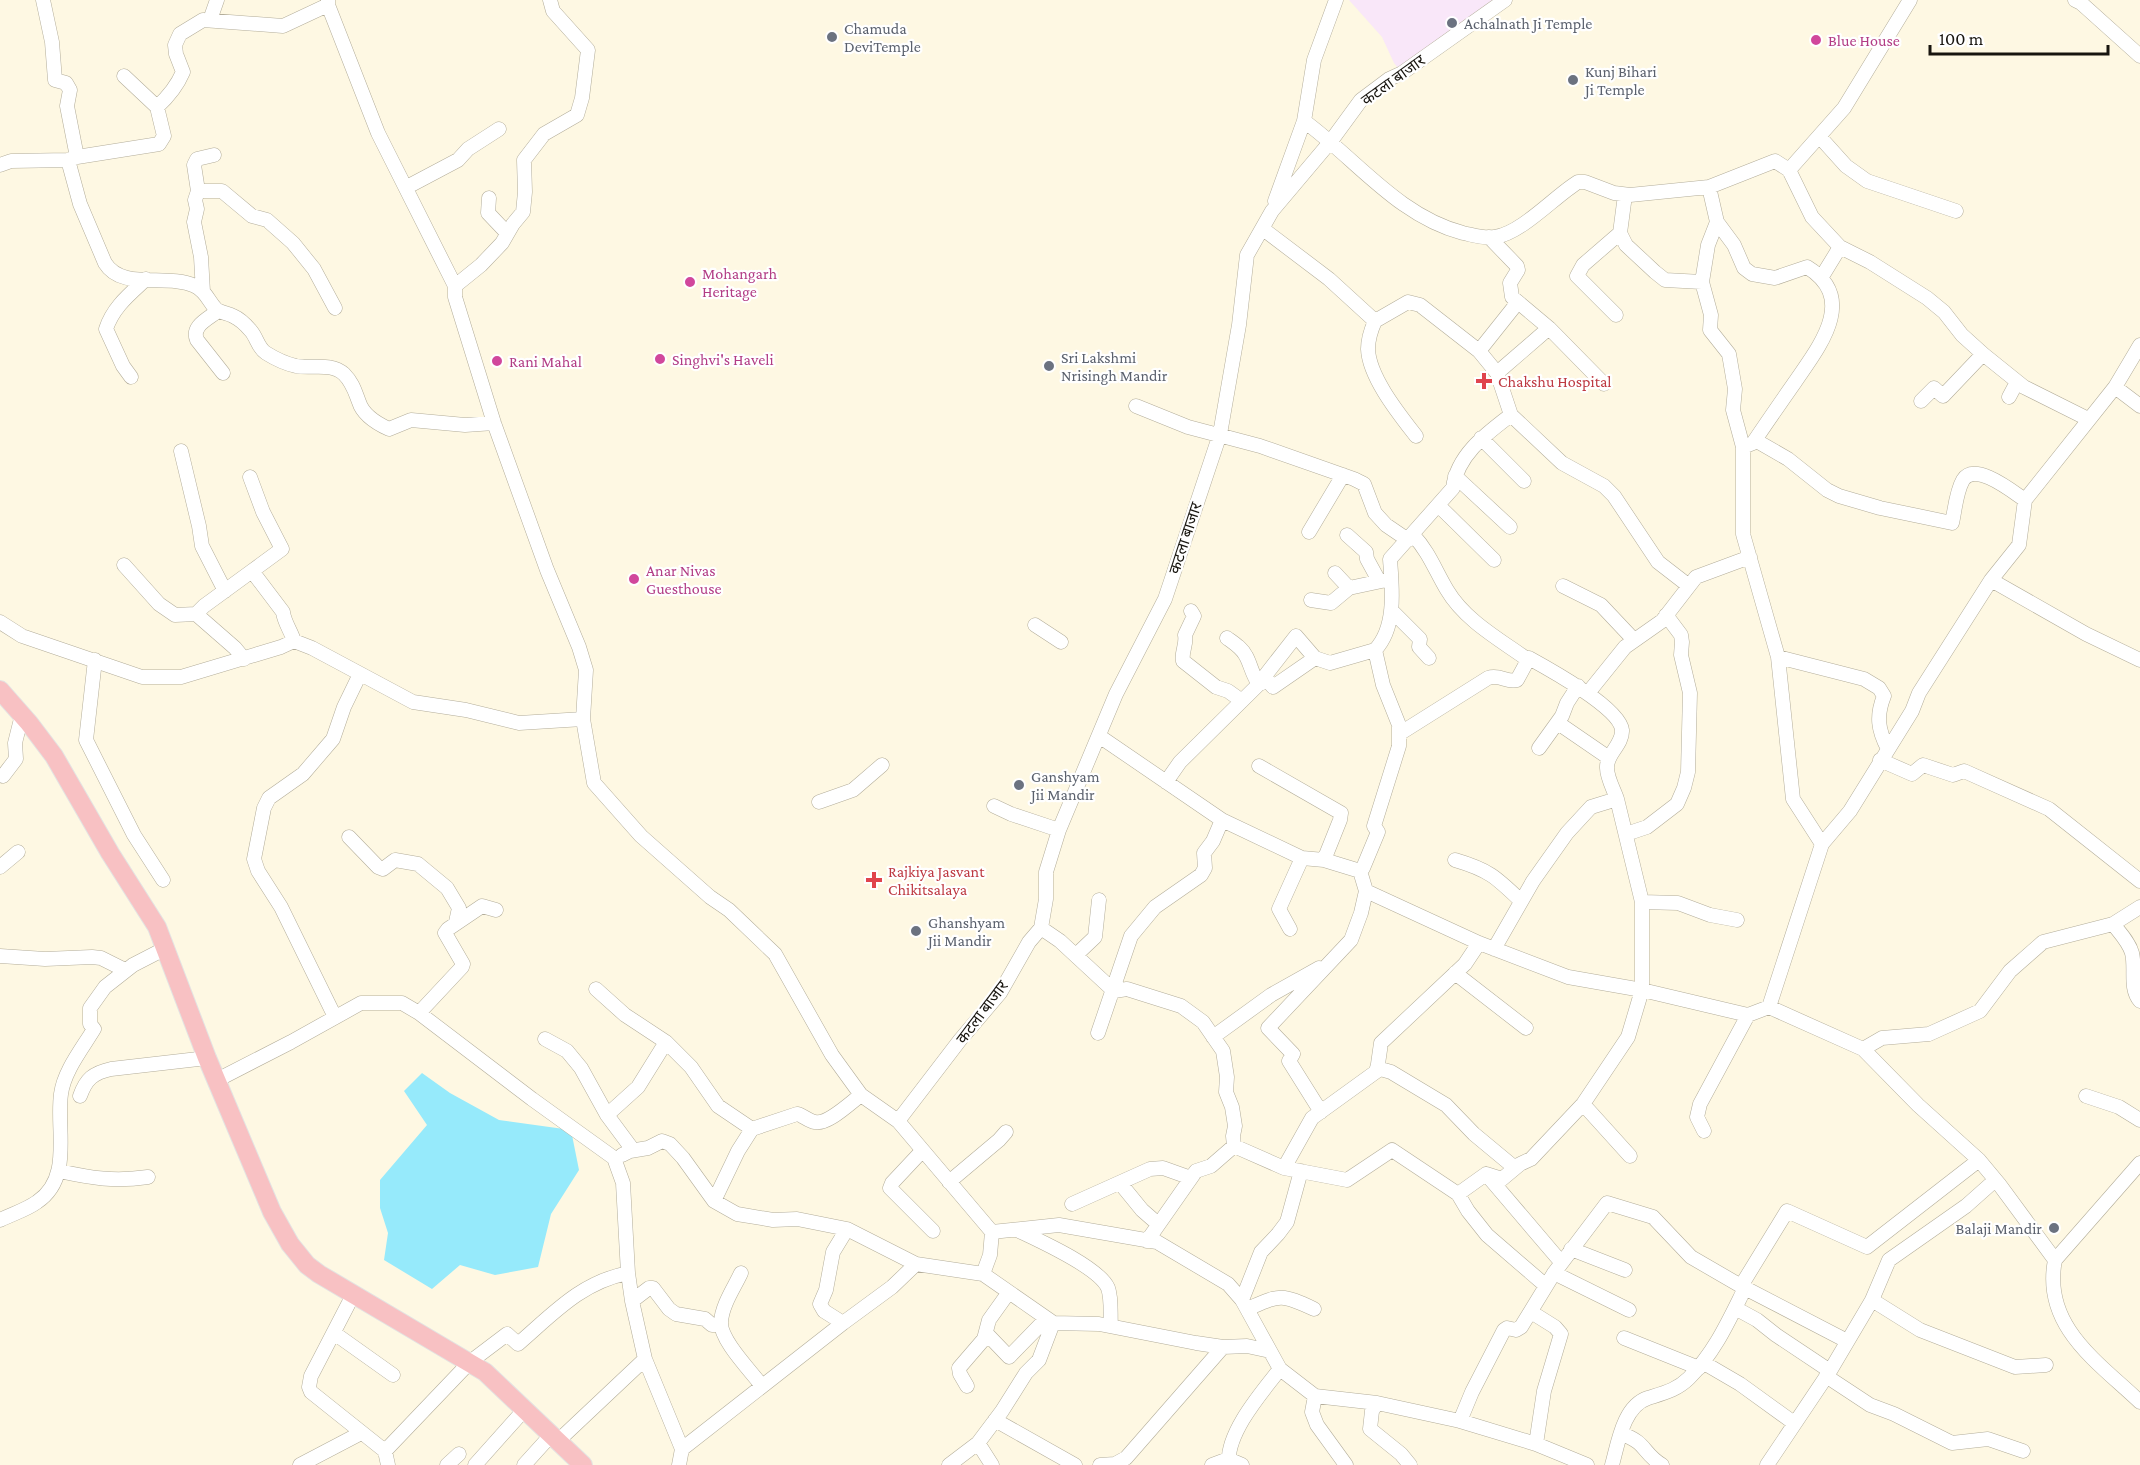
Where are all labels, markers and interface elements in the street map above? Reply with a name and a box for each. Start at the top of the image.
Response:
place label: Achalnath Ji Temple [1464,15,1592,33]
marker: Achalnath Ji Temple [1445,16,1459,30]
scale bar [1930,18,2108,56]
place label: Chamuda DeviTemple [844,20,921,56]
text: 100 m [1939,29,1984,49]
marker: Chamuda DeviTemple [825,30,839,44]
place label: Blue House [1828,32,1900,49]
marker: Blue House [1809,33,1823,47]
street label: कटला बाजार [1358,51,1428,109]
place label: Kunj Bihari Ji Temple [1583,63,1657,99]
marker: Kunj Bihari Ji Temple [1566,73,1580,87]
place label: Mohangarh Heritage [702,265,777,301]
marker: Mohangarh Heritage [683,275,697,289]
place label: Sri Lakshmi Nrisingh Mandir [1061,349,1168,385]
place label: Singhvi's Haveli [672,351,774,369]
marker: Singhvi's Haveli [653,352,667,366]
place label: Rani Mahal [509,353,582,370]
marker: Rani Mahal [490,354,504,368]
marker: Sri Lakshmi Nrisingh Mandir [1042,359,1056,373]
marker: Chakshu Hospital [1475,372,1493,390]
place label: Chakshu Hospital [1498,373,1611,391]
street label: कटला बाजार [1165,500,1205,576]
place label: Anar Nivas Guesthouse [646,562,722,597]
marker: Anar Nivas Guesthouse [627,572,641,586]
place label: Ganshyam Jii Mandir [1029,768,1100,804]
marker: Ganshyam Jii Mandir [1012,778,1026,792]
place label: Rajkiya Jasvant Chikitsalaya [888,863,985,899]
marker: Rajkiya Jasvant Chikitsalaya [865,871,883,889]
place label: Ghanshyam Jii Mandir [926,914,1005,950]
marker: Ghanshyam Jii Mandir [909,924,923,938]
street label: कटला बाजार [953,977,1011,1047]
place label: Balaji Mandir [1956,1220,2042,1238]
marker: Balaji Mandir [2047,1221,2061,1235]

